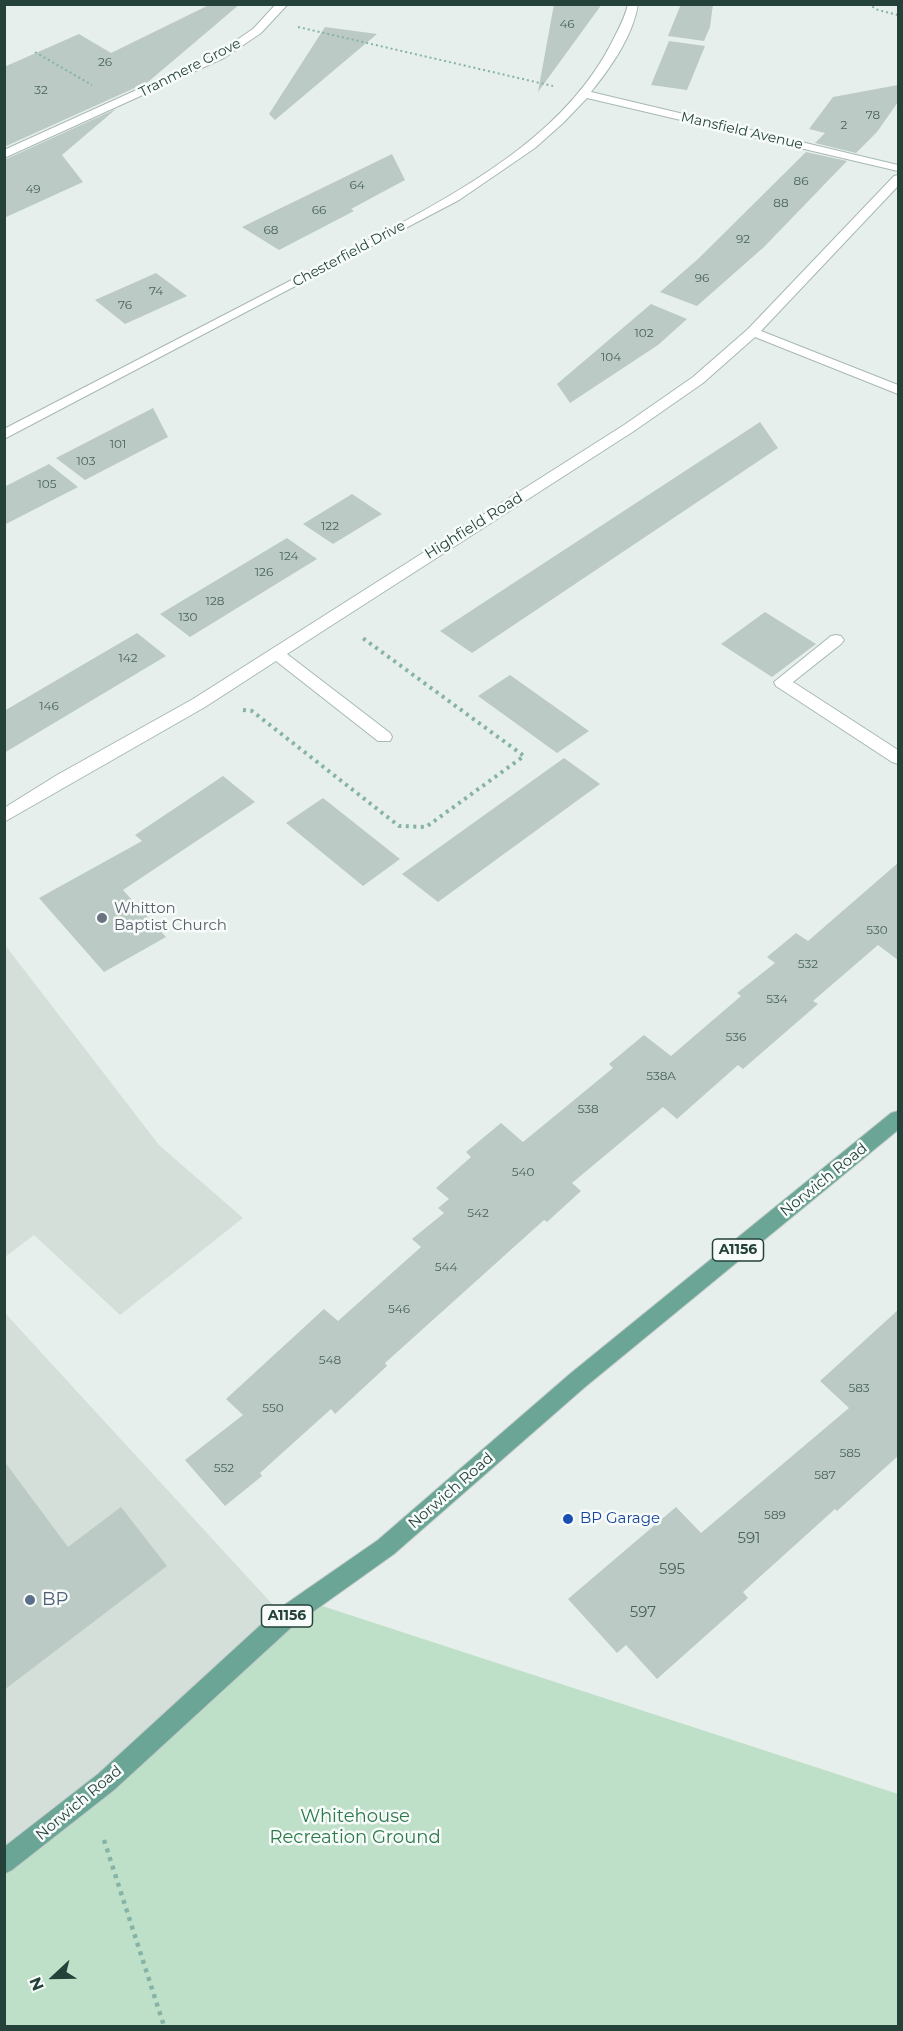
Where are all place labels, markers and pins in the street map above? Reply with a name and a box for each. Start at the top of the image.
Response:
place label: Whitton Baptist Church [114,900,227,935]
marker: Whitton Baptist Church [95,911,109,925]
place label: BP Garage [580,1510,660,1528]
marker: BP Garage [561,1512,575,1526]
place label: BP [42,1589,68,1611]
marker: BP [23,1593,37,1607]

